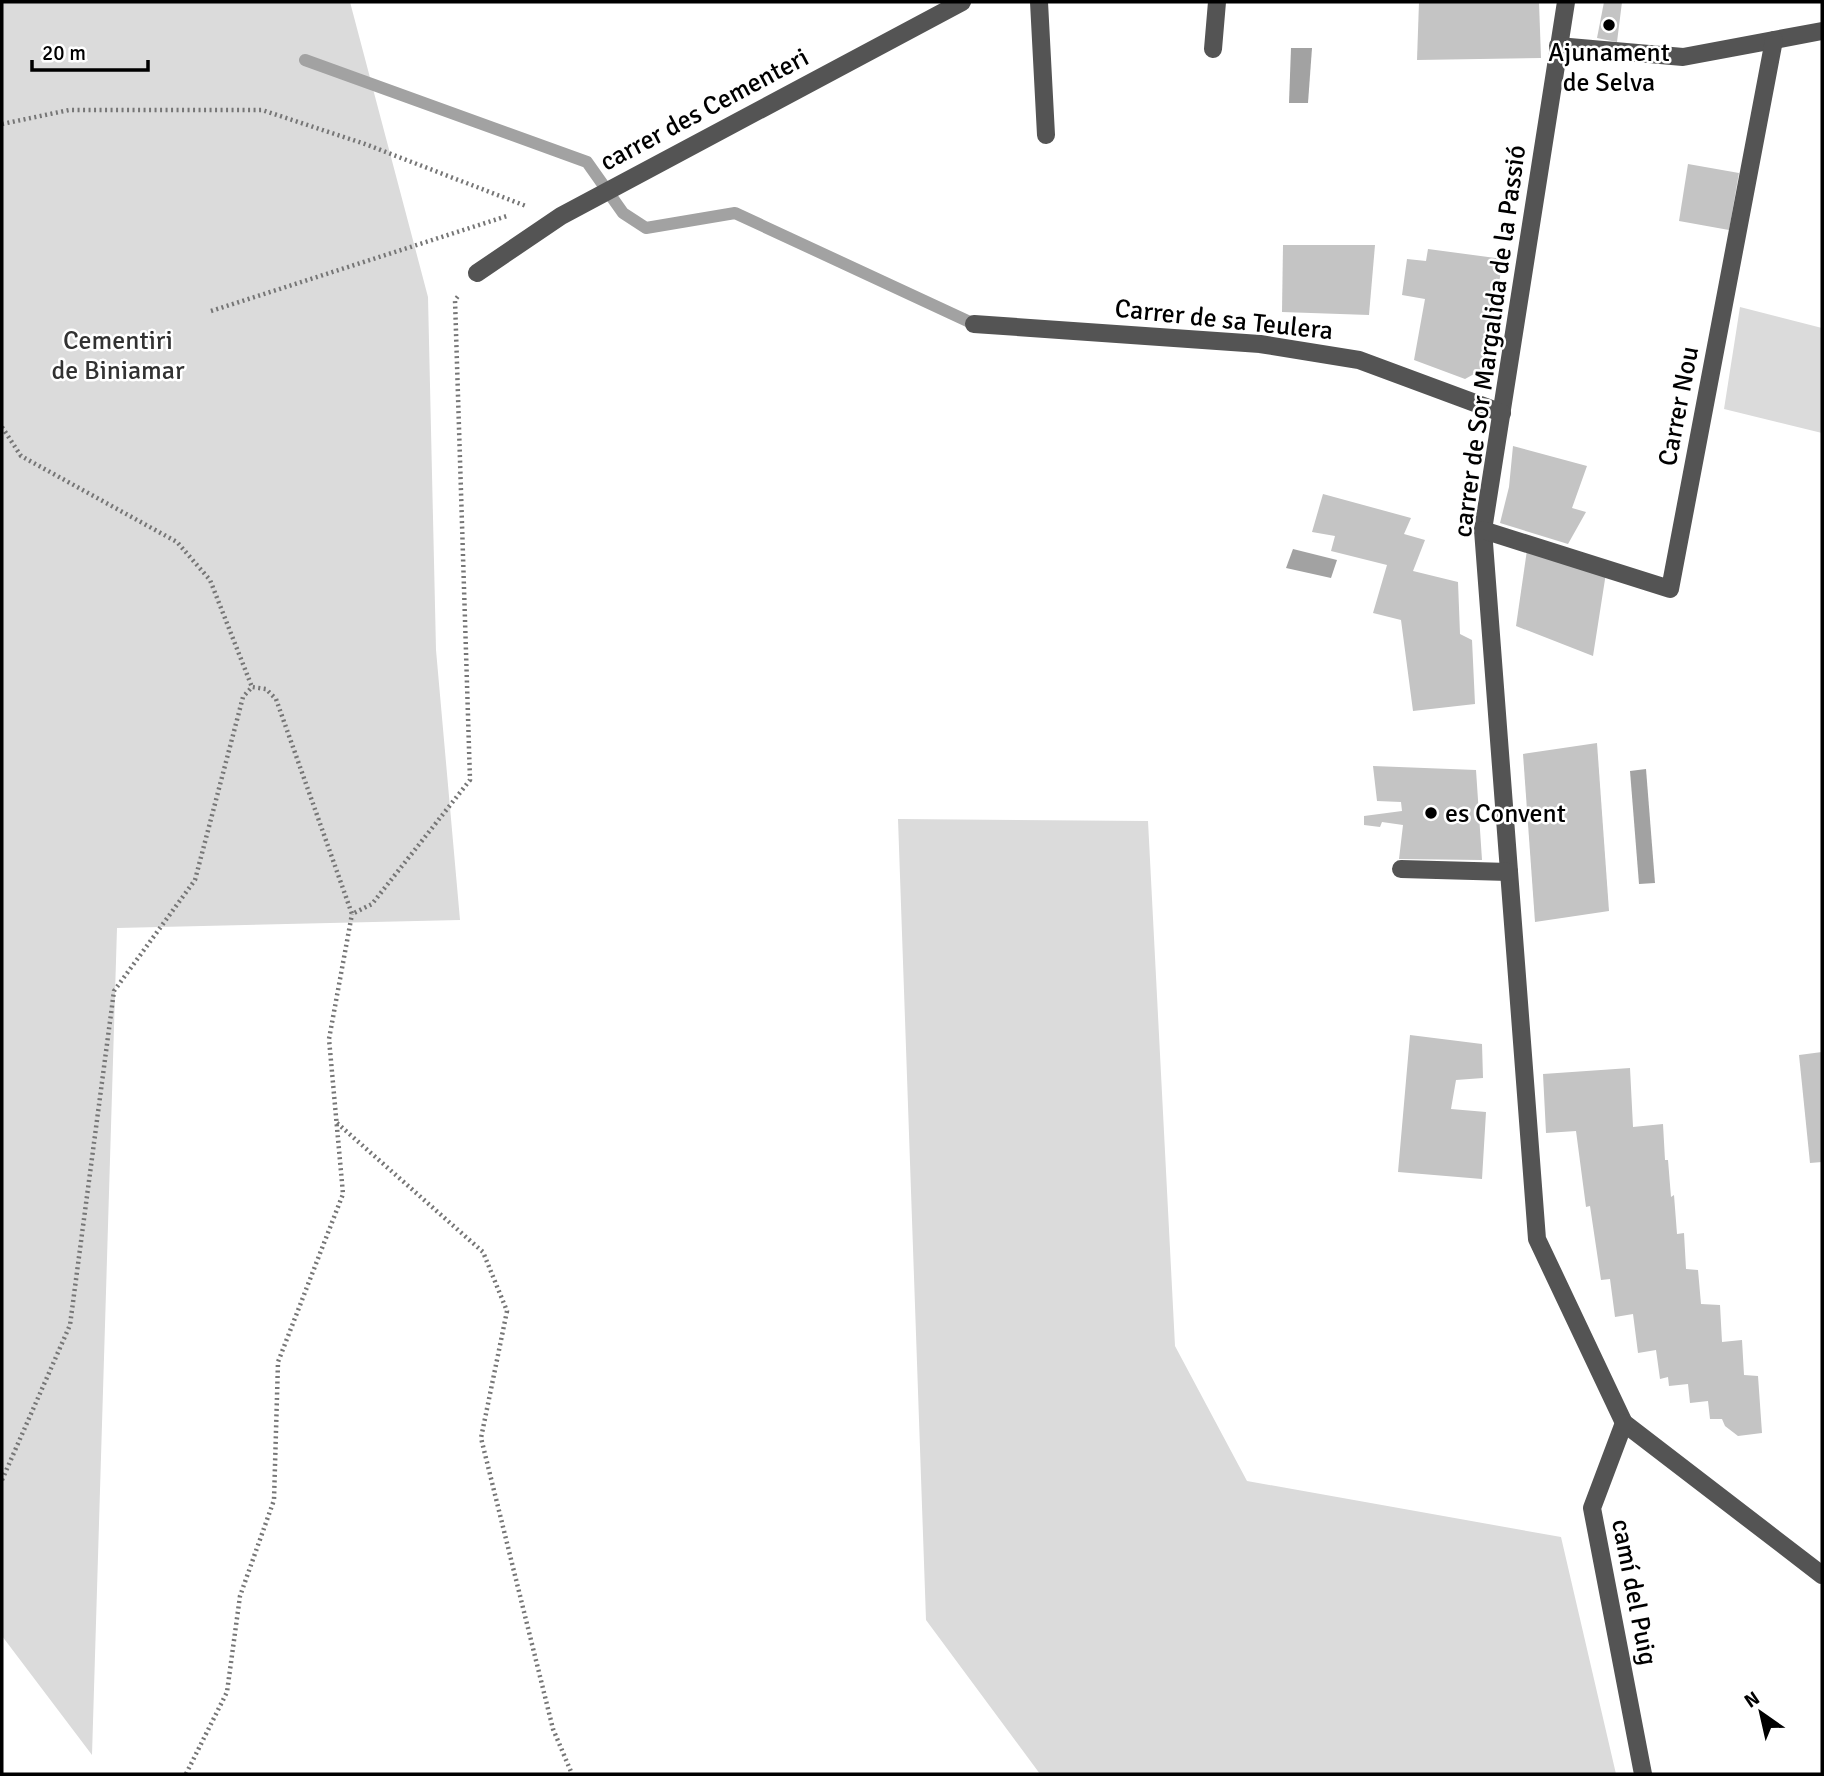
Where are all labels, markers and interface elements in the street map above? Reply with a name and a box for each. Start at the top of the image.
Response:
marker: Ajunament de Selva [1601,17,1617,33]
scale bar [32,28,147,72]
place label: Ajunament de Selva [1548,37,1670,99]
text: 20 m [42,40,86,66]
street label: carrer des Cementeri [595,41,814,178]
street label: carrer de Sor Margalida de la Passió [1447,143,1533,539]
street label: Carrer de sa Teulera [1113,293,1335,347]
park label: Cementiri de Biniamar [51,325,185,387]
street label: Carrer Nou [1652,344,1706,469]
place label: es Convent [1445,798,1566,830]
marker: es Convent [1423,805,1439,821]
street label: camí del Puig [1604,1516,1664,1668]
north arrow [1726,1678,1796,1748]
text: N [1740,1686,1764,1713]

